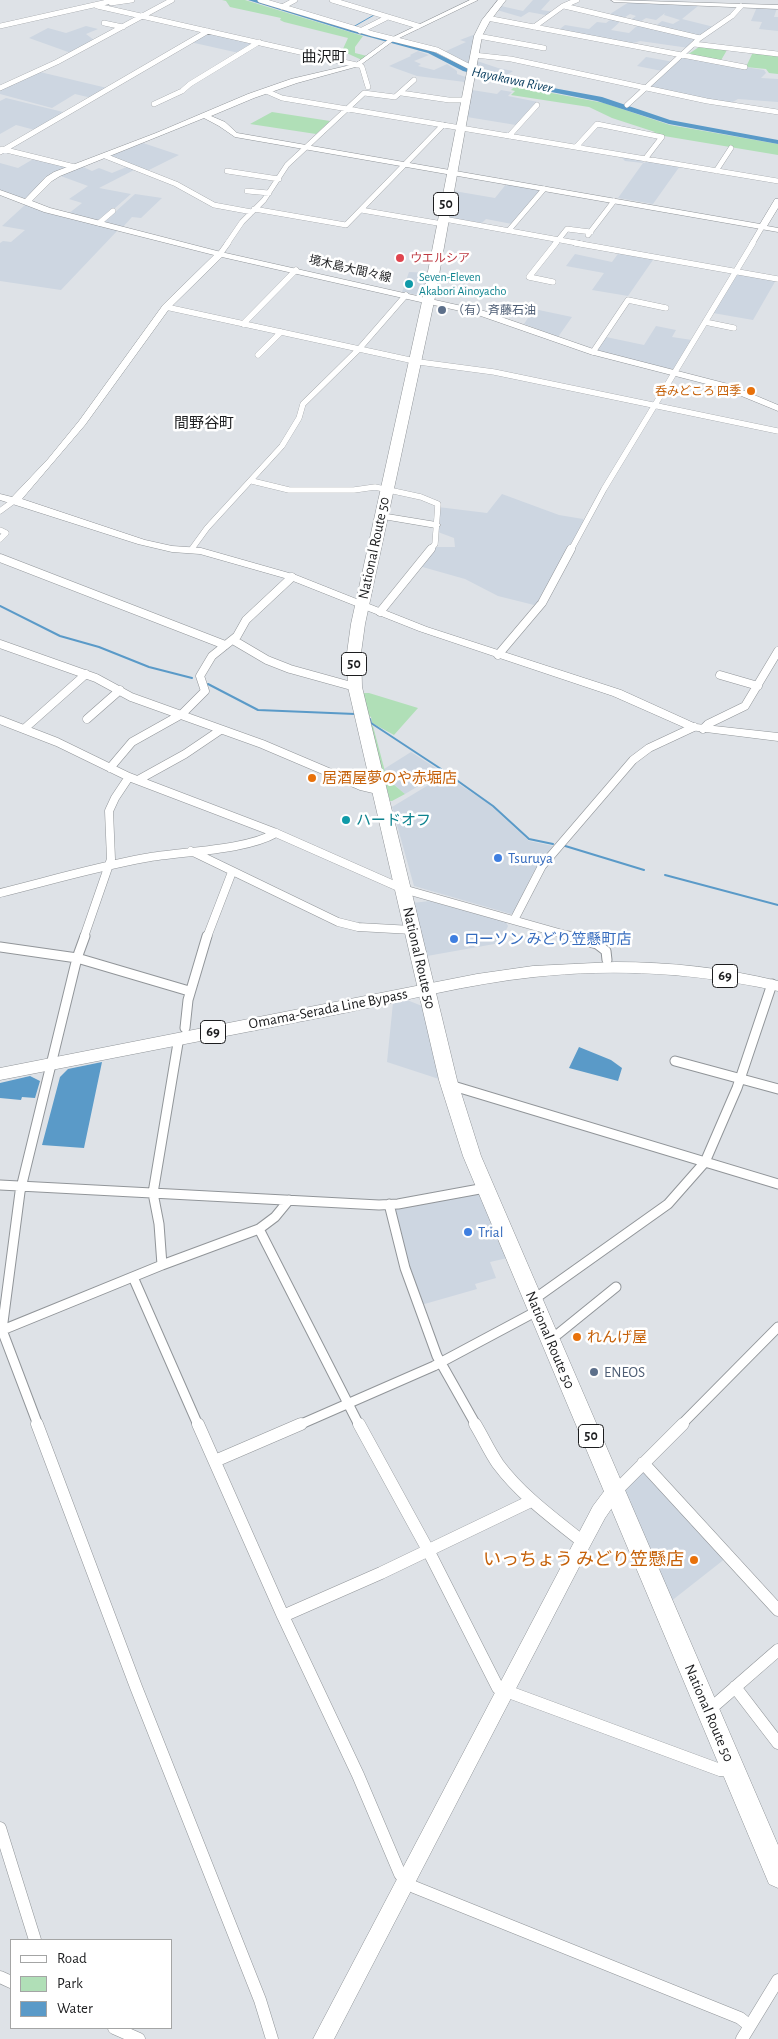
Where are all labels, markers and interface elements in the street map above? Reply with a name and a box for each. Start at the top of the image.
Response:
district label: 曲沢町 [302,48,346,66]
water label: Hayakawa River [470,63,554,97]
road number: 50 [434,192,458,215]
place label: ウエルシア [410,251,470,265]
marker: ウエルシア [394,252,406,264]
street label: 境木島大間々線 [307,253,393,285]
place label: Seven-Eleven Akabori Ainoyacho [419,270,506,298]
marker: Seven-Eleven Akabori Ainoyacho [403,278,415,290]
place label: （有）斉藤石油 [452,303,536,317]
marker: （有）斉藤石油 [436,304,448,316]
place label: 呑みどころ 四季 [655,384,741,398]
marker: 呑みどころ 四季 [745,385,757,397]
district label: 間野谷町 [174,414,234,432]
street label: National Route 50 [354,495,394,601]
road number: 50 [342,652,366,676]
place label: 居酒屋夢のや赤堀店 [322,769,457,787]
marker: 居酒屋夢のや赤堀店 [306,772,318,784]
place label: ハードオフ [356,811,431,829]
marker: ハードオフ [340,814,352,826]
place label: Tsuruya [508,849,553,867]
marker: Tsuruya [492,852,504,864]
street label: National Route 50 [398,905,440,1011]
place label: ローソン みどり笠懸町店 [464,930,631,948]
marker: ローソン みどり笠懸町店 [448,933,460,945]
road number: 69 [712,964,738,988]
street label: Omama-Serada Line Bypass [247,985,409,1033]
road number: 69 [200,1020,226,1044]
place label: Trial [478,1223,503,1241]
marker: Trial [462,1226,474,1238]
street label: National Route 50 [521,1288,579,1392]
place label: れんげ屋 [587,1328,647,1346]
marker: れんげ屋 [571,1331,583,1343]
place label: ENEOS [604,1363,645,1381]
marker: ENEOS [588,1366,600,1378]
road number: 50 [578,1424,604,1448]
place label: いっちょう みどり笠懸店 [483,1549,684,1571]
marker: いっちょう みどり笠懸店 [688,1554,700,1566]
street label: National Route 50 [680,1661,738,1765]
legend [10,1939,172,2029]
text: Road [57,1951,87,1966]
text: Park [57,1976,83,1991]
text: Water [57,2001,93,2016]

